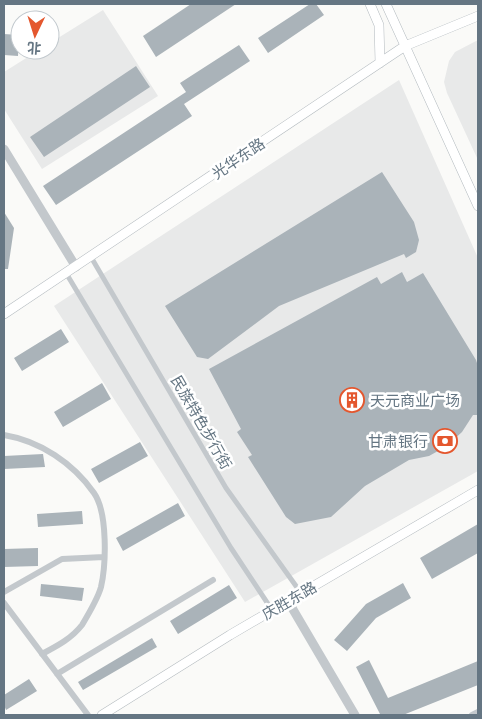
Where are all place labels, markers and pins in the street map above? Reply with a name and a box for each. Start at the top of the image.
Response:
building icon: 天元商业广场 [339,387,365,413]
place label: 天元商业广场 [370,391,460,409]
bank icon: 甘肃银行 [432,428,458,454]
place label: 甘肃银行 [368,432,428,450]

